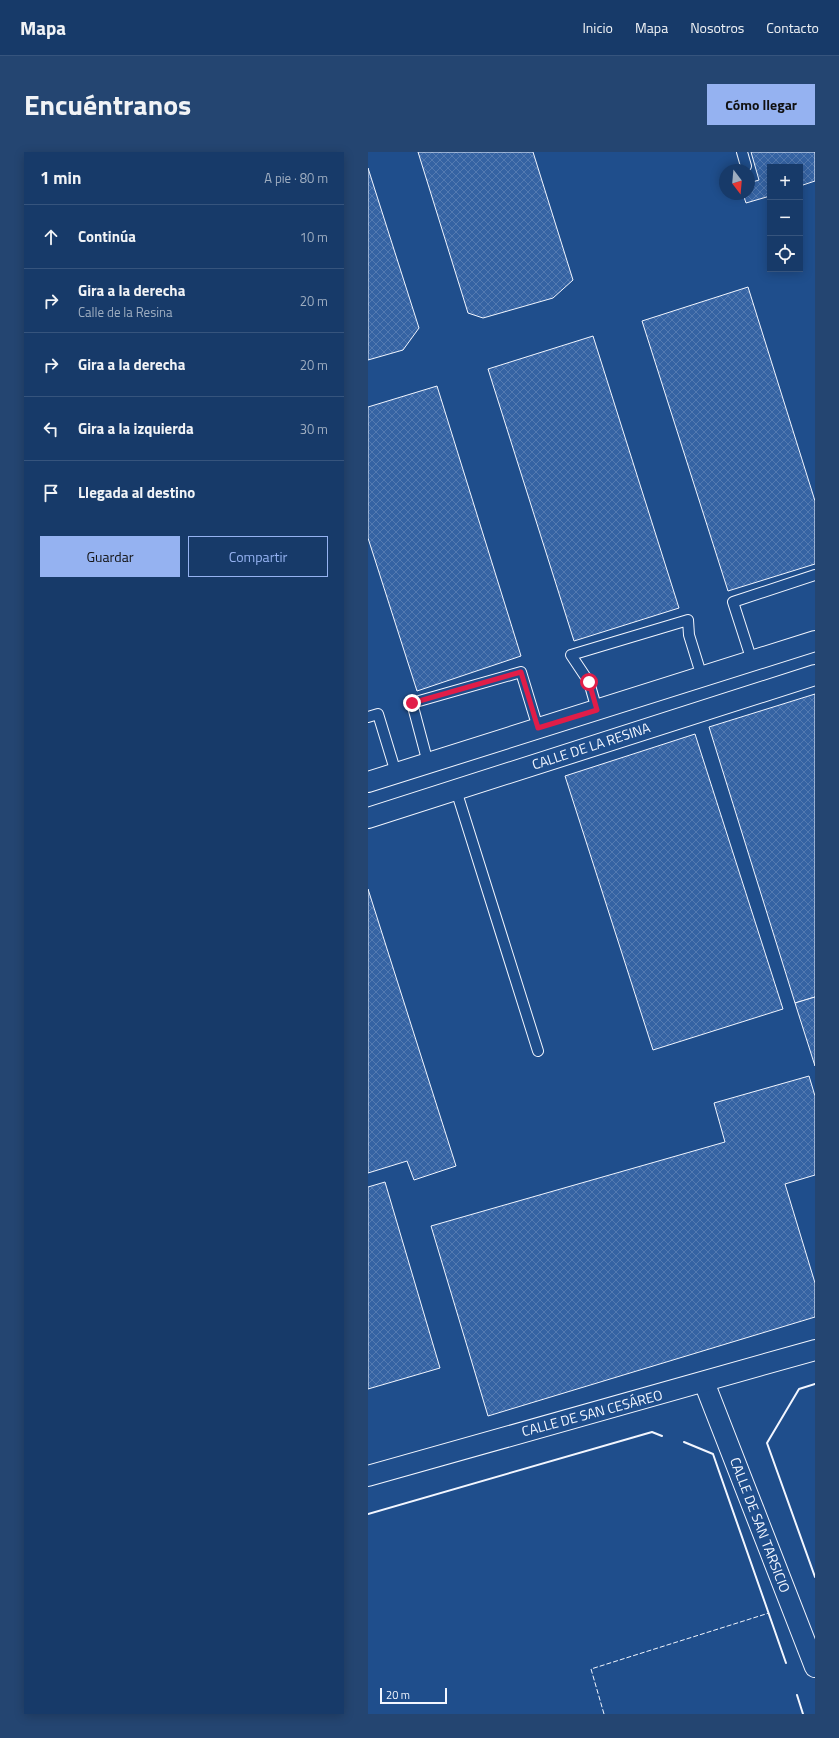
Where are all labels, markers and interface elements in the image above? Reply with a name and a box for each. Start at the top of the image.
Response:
text: Mapa [20,13,66,42]
text: Inicio [582,17,613,38]
text: Mapa [635,17,668,38]
text: Nosotros [690,17,744,38]
text: Contacto [766,17,819,38]
text: Encuéntranos [24,83,191,126]
button: Cómo llegar [707,84,815,125]
north arrow [719,164,755,200]
map controls [767,164,803,272]
button: + [767,164,803,200]
text: 1 min [40,165,81,191]
text: A pie · 80 m [264,168,328,188]
button: − [767,200,803,236]
text: Continúa [78,225,136,248]
icon: ahead [40,226,62,248]
text: 10 m [300,227,328,247]
button: locate [767,236,803,272]
text: Gira a la derecha [78,279,185,302]
icon: right [40,290,62,312]
text: 20 m [300,291,328,311]
text: Calle de la Resina [78,302,173,322]
text: Gira a la derecha [78,353,185,376]
icon: right [40,354,62,376]
text: 20 m [300,355,328,375]
text: Gira a la izquierda [78,417,194,440]
icon: left [40,418,62,440]
text: 30 m [300,419,328,439]
text: Llegada al destino [78,481,195,504]
icon: arrive [40,482,62,504]
button: Guardar [40,536,180,577]
button: Compartir [188,536,328,577]
route start [580,673,598,691]
route end [403,694,421,712]
street label: CALLE DE LA RESINA [529,716,653,775]
street label: CALLE DE SAN CESÁREO [519,1384,665,1441]
street label: CALLE DE SAN TARSICIO [725,1454,796,1596]
scale bar [380,1686,447,1705]
text: 20 m [386,1687,410,1703]

